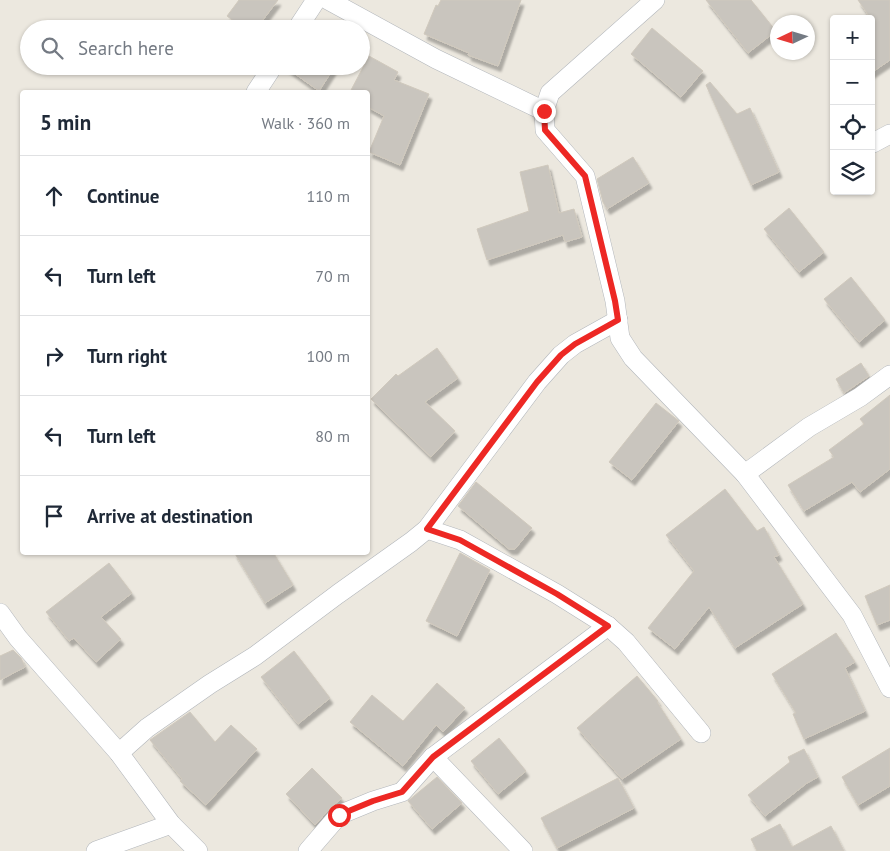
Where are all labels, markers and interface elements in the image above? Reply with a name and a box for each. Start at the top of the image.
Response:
north arrow [770,15,815,60]
map controls [830,15,875,195]
button: + [830,15,875,60]
search box [20,20,370,75]
icon: search [38,34,66,62]
text: Search here [78,36,174,60]
button: − [830,60,875,105]
route end [533,100,556,123]
button: locate [830,105,875,150]
text: 5 min [40,109,91,136]
text: Walk · 360 m [261,113,350,133]
button: layers [830,150,875,195]
icon: ahead [40,182,68,210]
text: Continue [87,184,159,208]
text: 110 m [307,186,350,206]
icon: left [40,262,68,290]
text: Turn left [87,264,156,288]
text: 70 m [315,266,350,286]
icon: right [40,342,68,370]
text: Turn right [87,344,167,368]
text: 100 m [307,346,350,366]
icon: left [40,422,68,450]
text: Turn left [87,424,156,448]
text: 80 m [315,426,350,446]
icon: arrive [40,502,68,530]
text: Arrive at destination [87,504,253,528]
route start [328,804,351,827]

